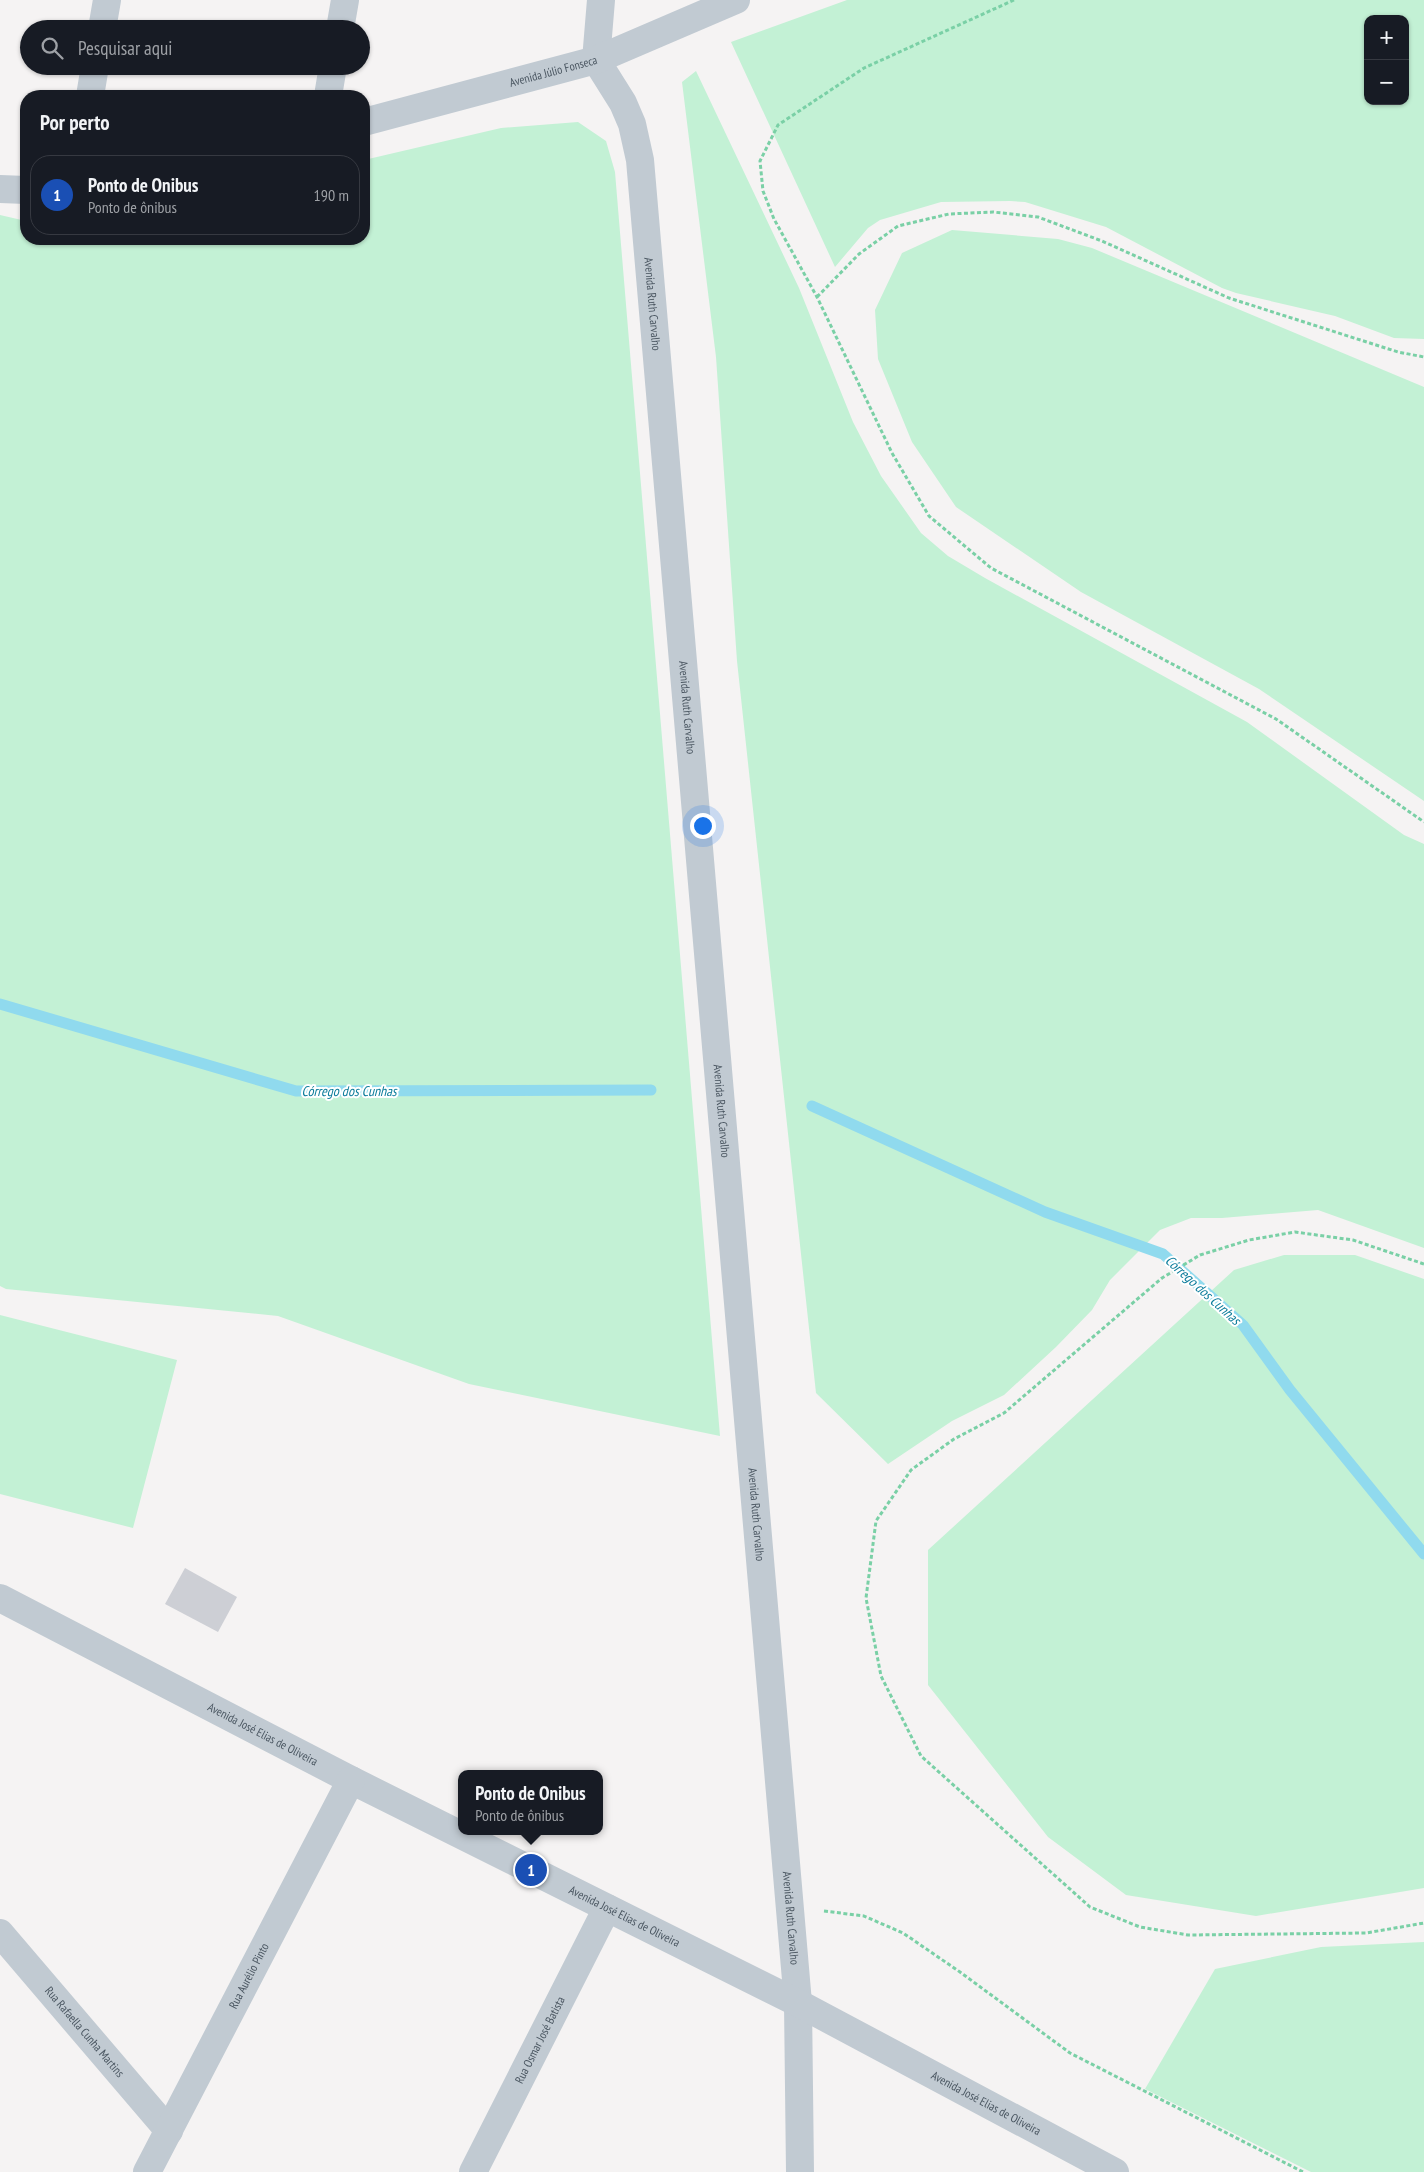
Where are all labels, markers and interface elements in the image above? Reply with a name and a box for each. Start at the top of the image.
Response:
map controls [1364,15,1409,105]
button: + [1364,15,1409,60]
search box [20,20,370,75]
icon: search [38,34,66,62]
text: Pesquisar aqui [78,36,172,60]
street label: Avenida Júlio Fonseca [508,52,599,90]
button: − [1364,60,1409,105]
text: Por perto [40,109,110,136]
text: Ponto de Onibus [88,173,198,197]
text: 1 [53,185,61,205]
text: 190 m [314,185,349,205]
text: Ponto de ônibus [88,197,177,217]
street label: Avenida Ruth Carvalho [641,257,664,351]
street label: Avenida Ruth Carvalho [676,660,699,755]
your location [690,813,716,839]
street label: Avenida Ruth Carvalho [711,1064,734,1158]
water label: Córrego dos Cunhas [301,1082,398,1100]
water label: Córrego dos Cunhas [1162,1251,1245,1329]
street label: Avenida Ruth Carvalho [745,1467,768,1562]
street label: Avenida José Elias de Oliveira [205,1699,321,1769]
popup [458,1770,603,1835]
text: Ponto de Onibus [475,1781,586,1805]
text: Ponto de ônibus [475,1805,564,1825]
pin: 1 [515,1851,547,1889]
street label: Avenida Ruth Carvalho [780,1871,803,1965]
street label: Avenida José Elias de Oliveira [567,1882,683,1950]
street label: Rua Aurélio Pinto [225,1940,272,2011]
street label: Rua Rafaella Cunha Martins [42,1983,128,2080]
street label: Rua Osmar José Batista [511,1994,568,2086]
street label: Avenida José Elias de Oliveira [929,2067,1044,2138]

